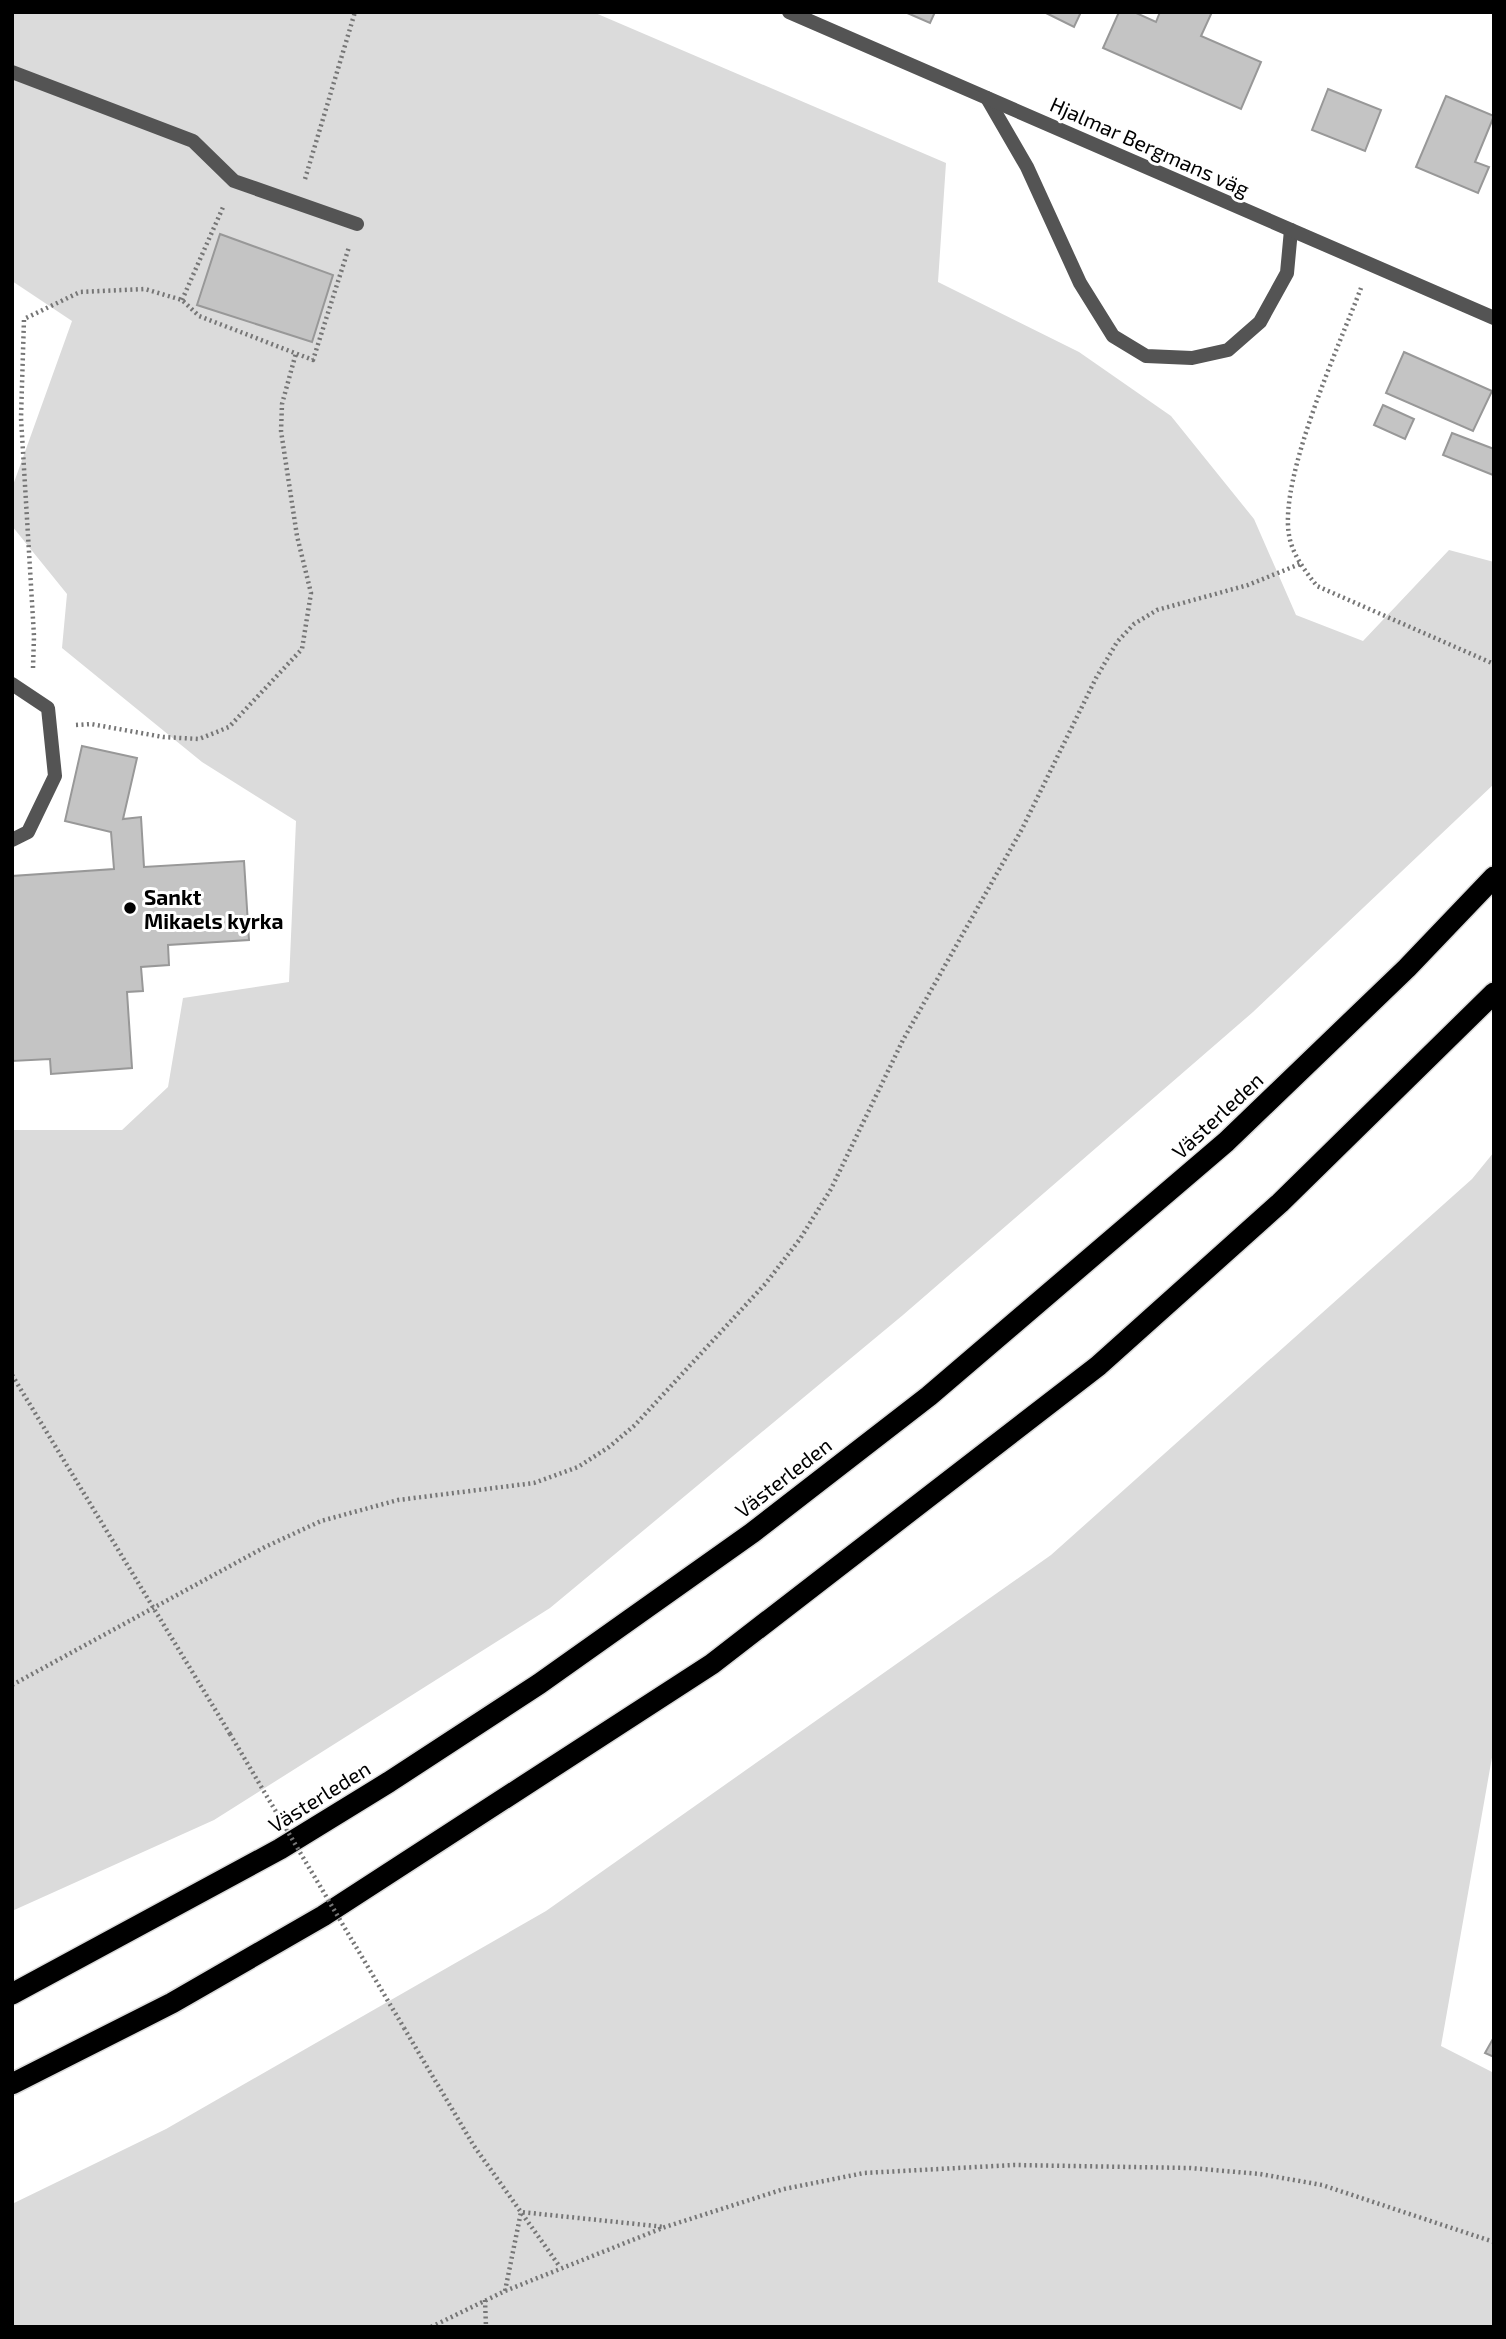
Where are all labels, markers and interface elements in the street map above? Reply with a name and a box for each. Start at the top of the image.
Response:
street label: Hjalmar Bergmans väg [1046,91,1254,202]
place label: Sankt Mikaels kyrka [144,884,283,934]
marker: Sankt Mikaels kyrka [122,900,138,916]
street label: Västerleden [1166,1067,1268,1163]
street label: Västerleden [730,1432,836,1522]
street label: Västerleden [264,1755,374,1837]

